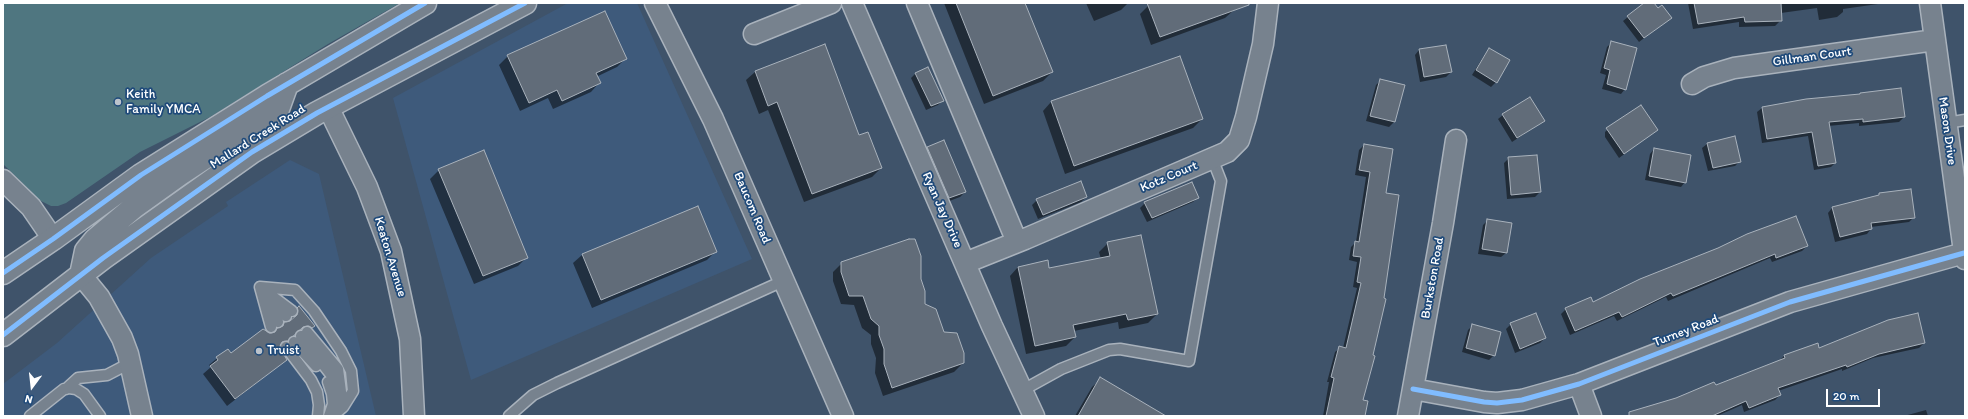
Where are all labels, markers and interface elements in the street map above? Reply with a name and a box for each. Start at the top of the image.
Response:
street label: Gillman Court [1772,44,1852,70]
place label: Keith Family YMCA [126,87,201,118]
street label: Mason Drive [1935,96,1959,166]
marker: Keith Family YMCA [113,97,123,107]
street label: Mallard Creek Road [208,101,308,173]
street label: Kotz Court [1138,158,1200,196]
street label: Baucom Road [730,170,774,246]
street label: Ryan Jay Drive [918,170,966,250]
street label: Keaton Avenue [370,215,410,299]
street label: Burkston Road [1418,236,1448,320]
street label: Turney Road [1651,311,1721,351]
place label: Truist [267,343,300,359]
marker: Truist [254,346,264,356]
north arrow [12,367,52,407]
scale bar [1828,381,1882,407]
text: 20 m [1833,389,1860,403]
text: N [23,392,34,406]

